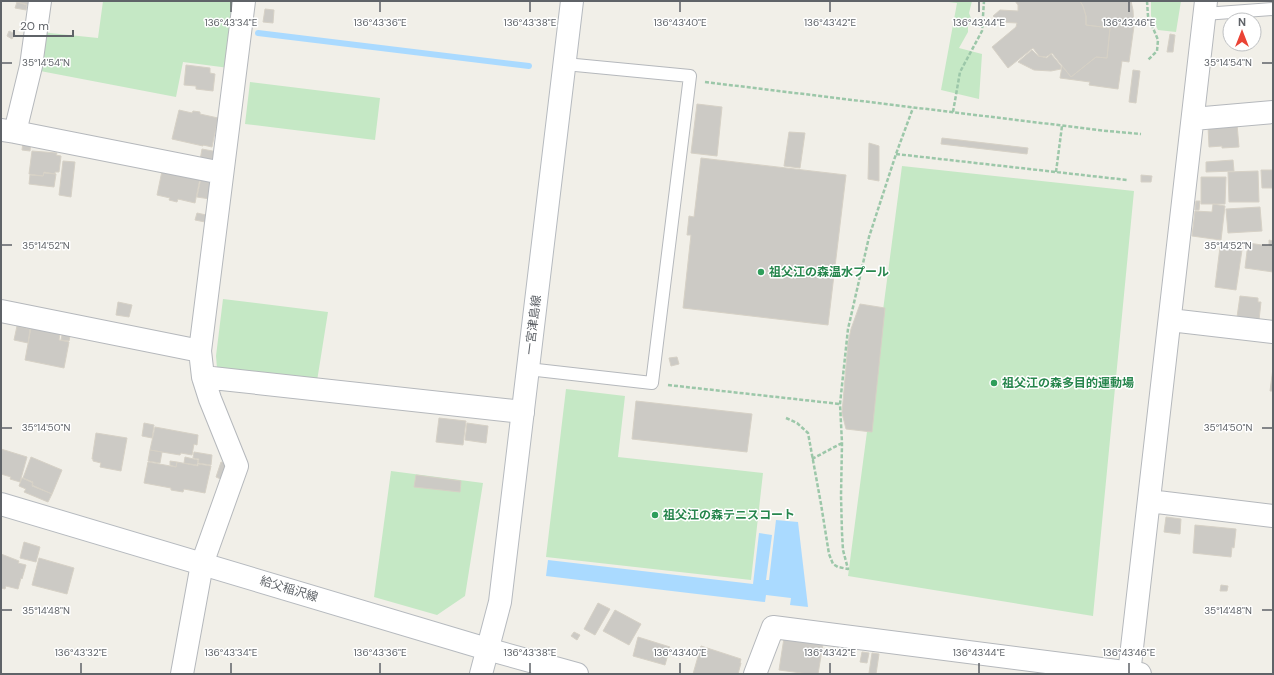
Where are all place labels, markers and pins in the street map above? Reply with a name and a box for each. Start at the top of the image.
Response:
place label: 祖父江の森温水プール [769,264,889,280]
marker: 祖父江の森温水プール [756,267,766,277]
place label: 祖父江の森多目的運動場 [1002,375,1134,391]
marker: 祖父江の森多目的運動場 [989,378,999,388]
place label: 祖父江の森テニスコート [663,507,795,523]
marker: 祖父江の森テニスコート [650,510,660,520]

